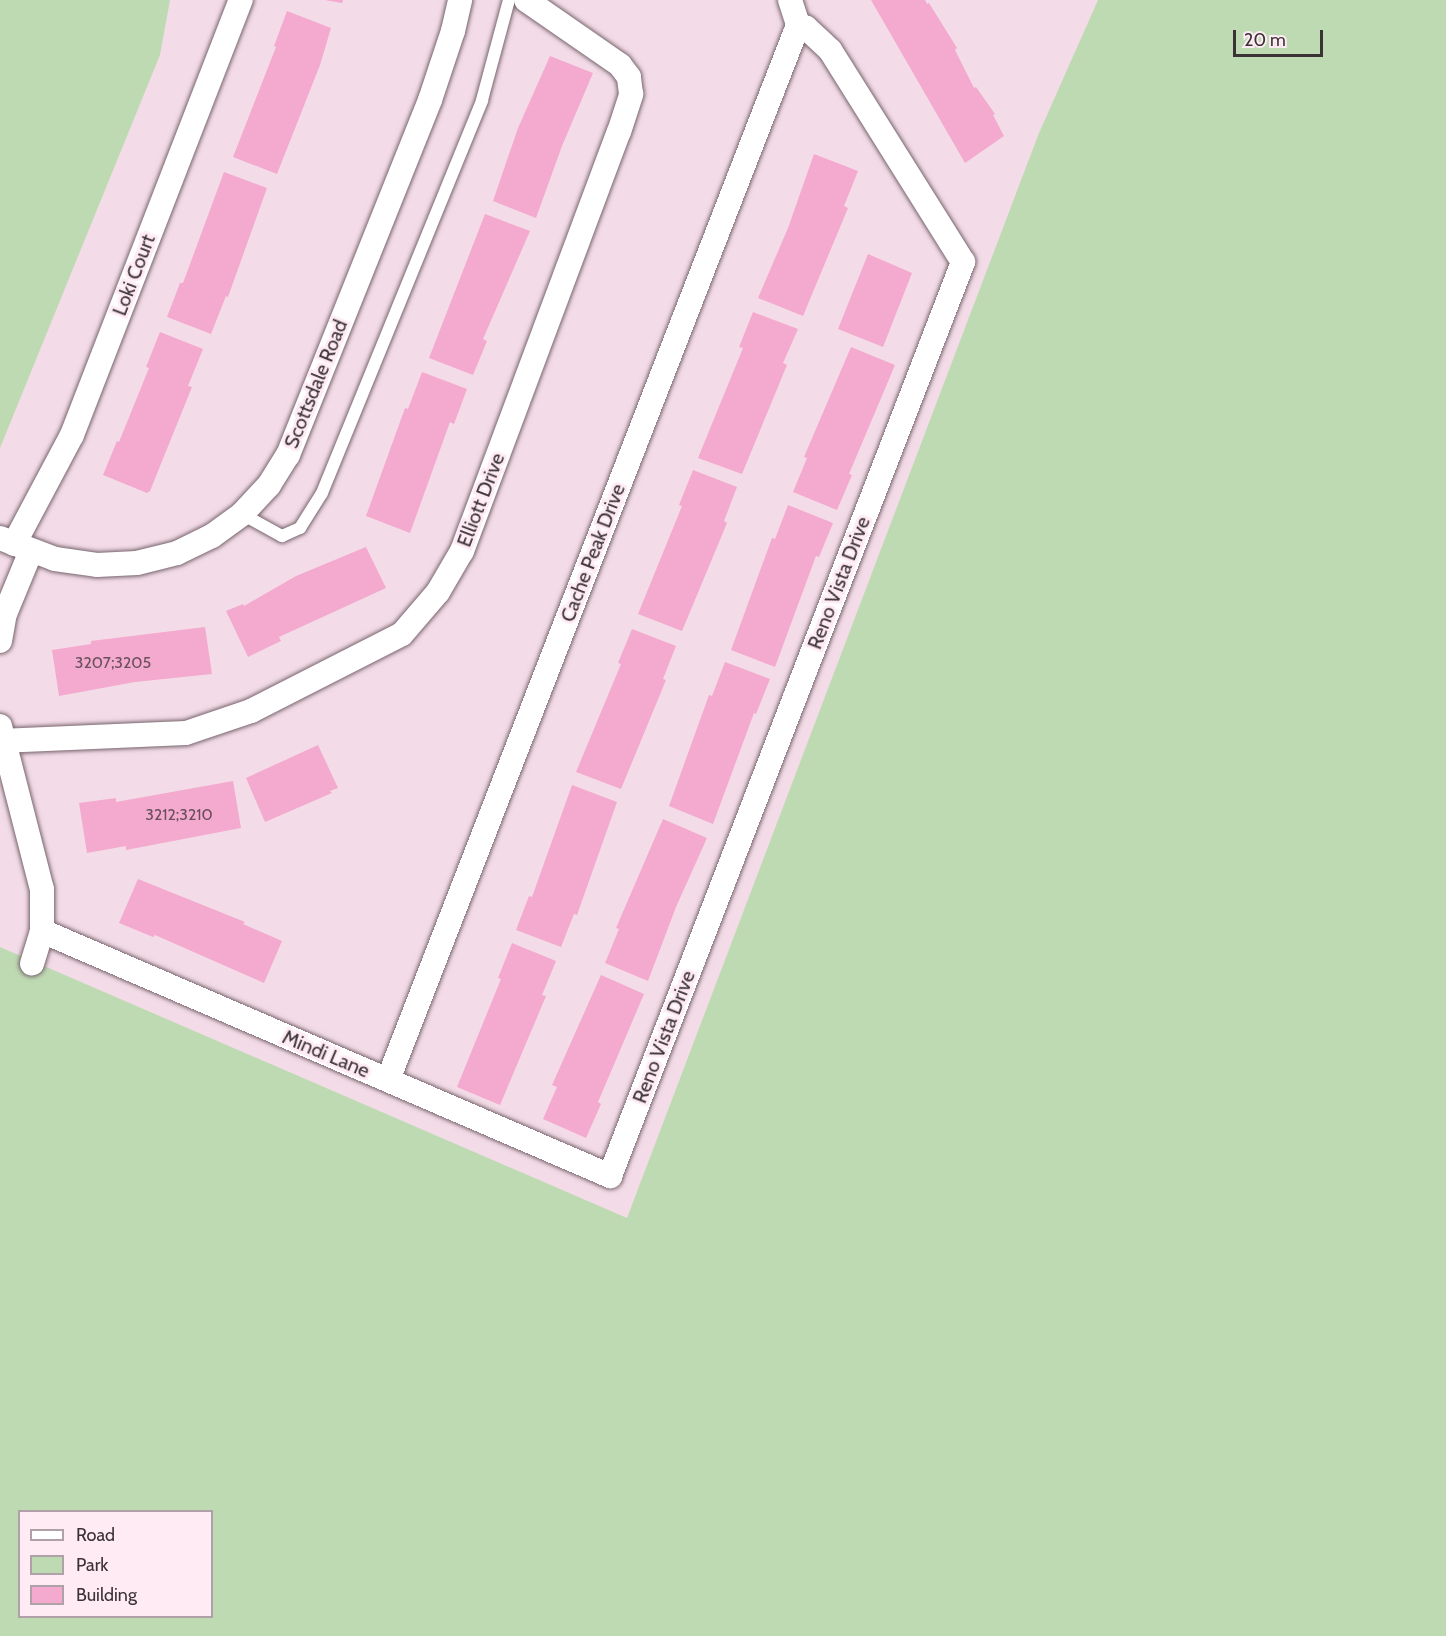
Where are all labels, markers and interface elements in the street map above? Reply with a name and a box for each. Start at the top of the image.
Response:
scale bar [1236,18,1326,56]
text: 20 m [1244,29,1286,51]
street label: Loki Court [108,231,160,319]
street label: Scottsdale Road [279,316,353,452]
street label: Elliott Drive [452,450,510,550]
street label: Cache Peak Drive [556,481,630,625]
street label: Reno Vista Drive [803,513,875,653]
house number: 3207;3205 [75,653,151,673]
house number: 3212;3210 [145,805,213,825]
street label: Reno Vista Drive [628,967,700,1107]
street label: Mindi Lane [279,1025,373,1083]
legend [18,1510,213,1618]
text: Road [76,1524,115,1546]
text: Park [76,1554,108,1576]
text: Building [76,1584,137,1606]

